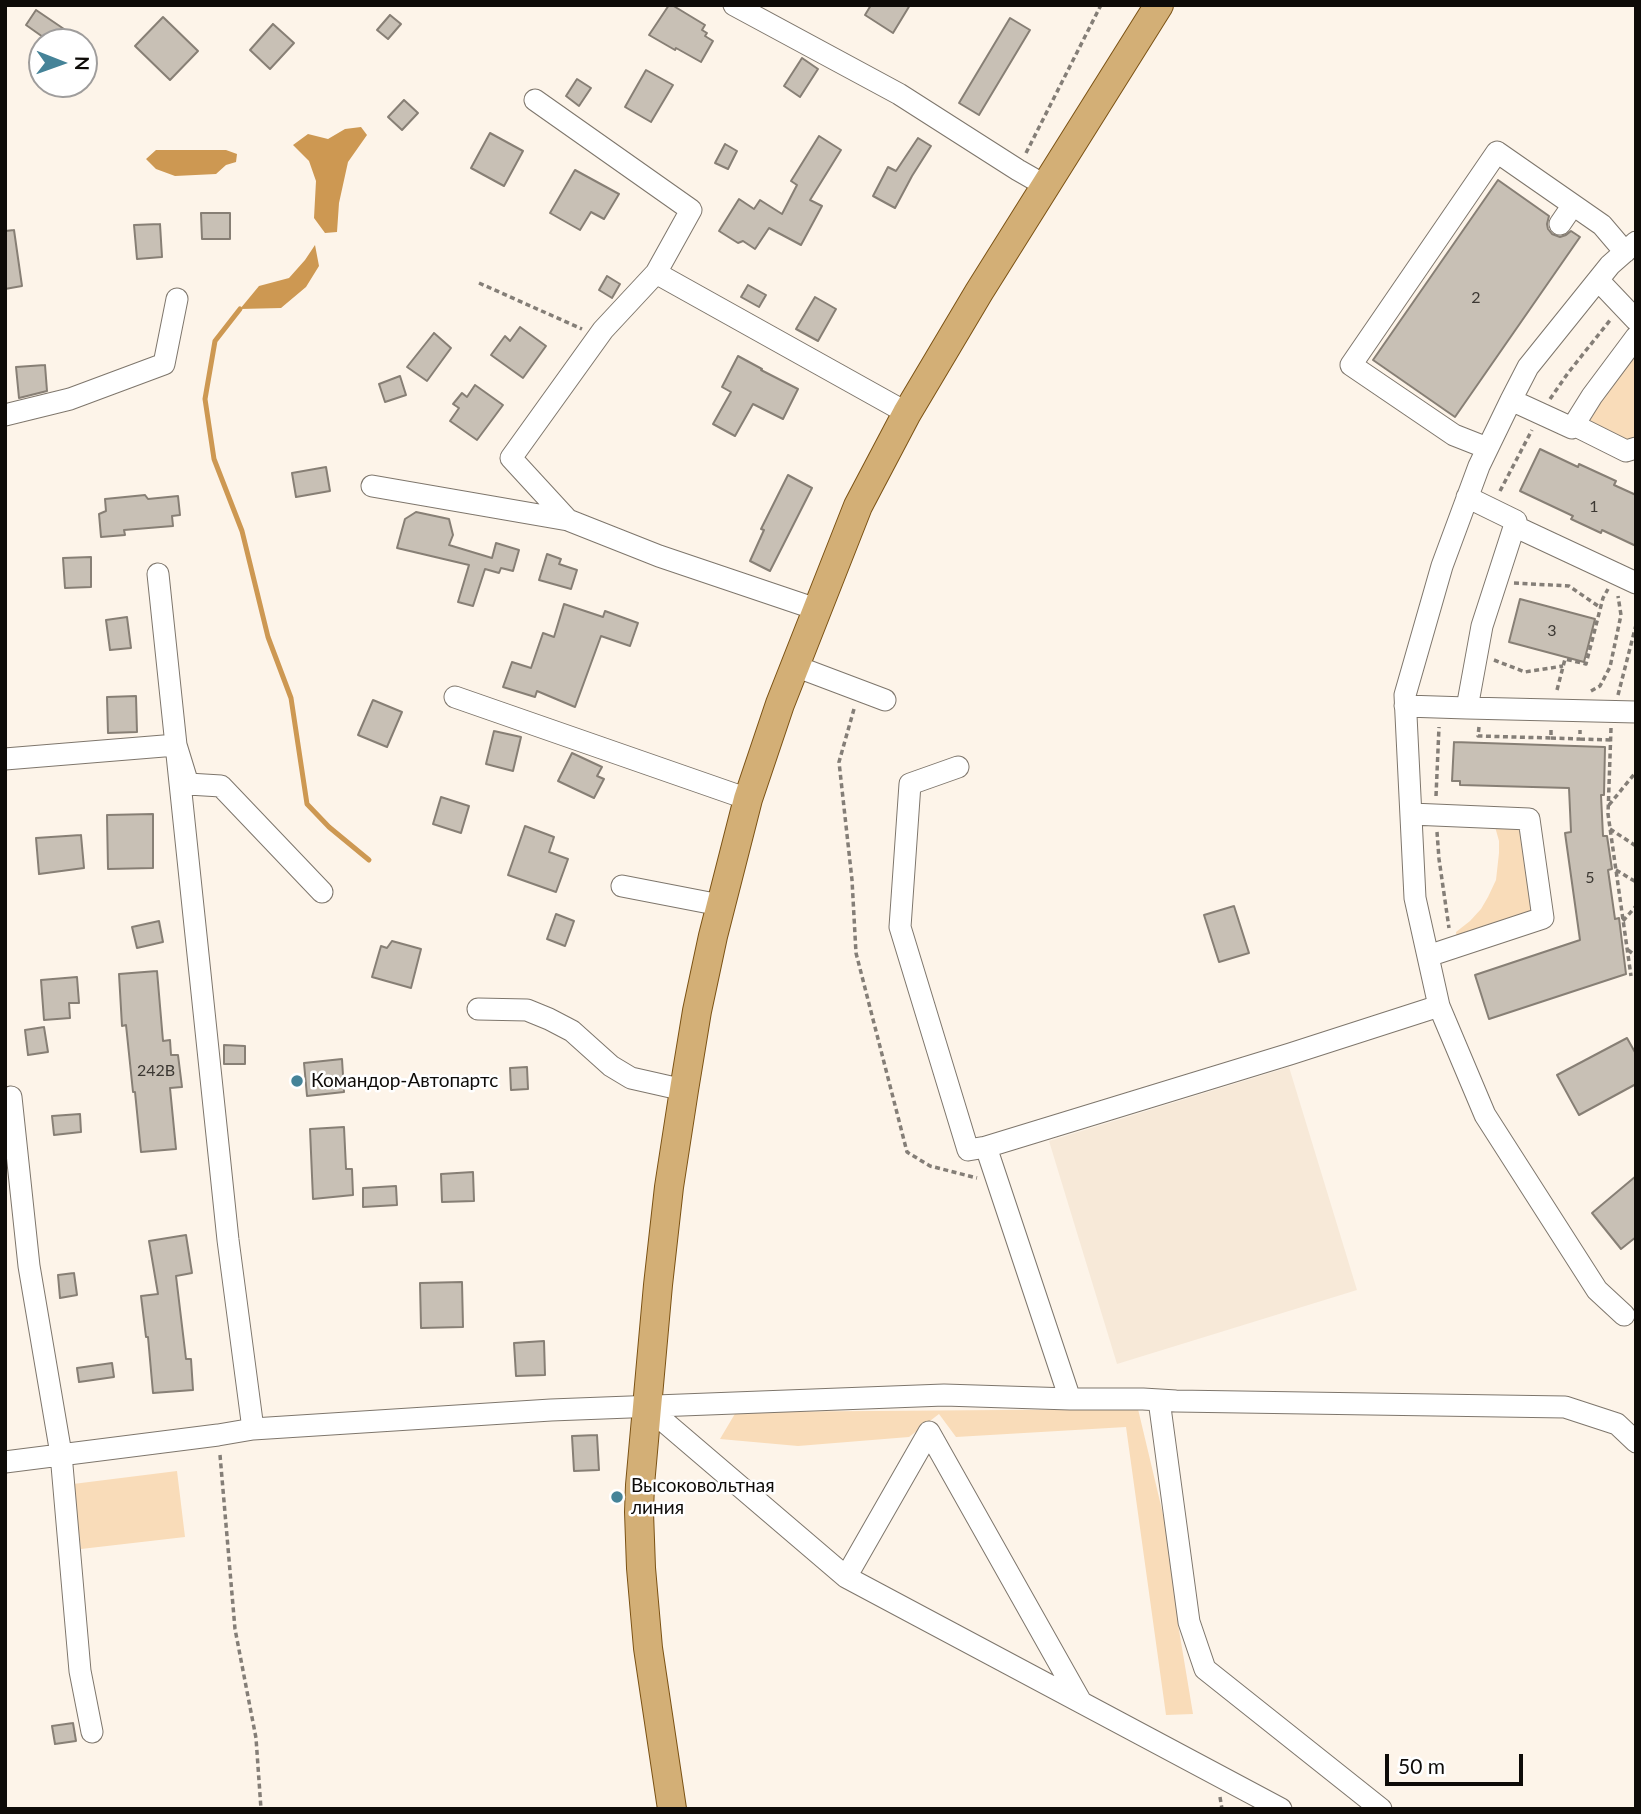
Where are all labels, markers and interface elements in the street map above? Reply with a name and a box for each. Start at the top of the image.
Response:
north arrow [28,28,98,98]
text: N [71,56,94,71]
house number: 2 [1471,288,1481,308]
house number: 1 [1589,497,1599,517]
house number: 3 [1547,621,1557,641]
house number: 5 [1585,868,1595,888]
house number: 242В [137,1061,175,1081]
place label: Командор-Автопартс [311,1070,498,1092]
marker: Командор-Автопартс [289,1073,305,1089]
place label: Высоковольтная линия [631,1475,775,1519]
marker: Высоковольтная линия [609,1489,625,1505]
scale bar [1389,1741,1527,1785]
text: 50 m [1398,1753,1445,1778]

